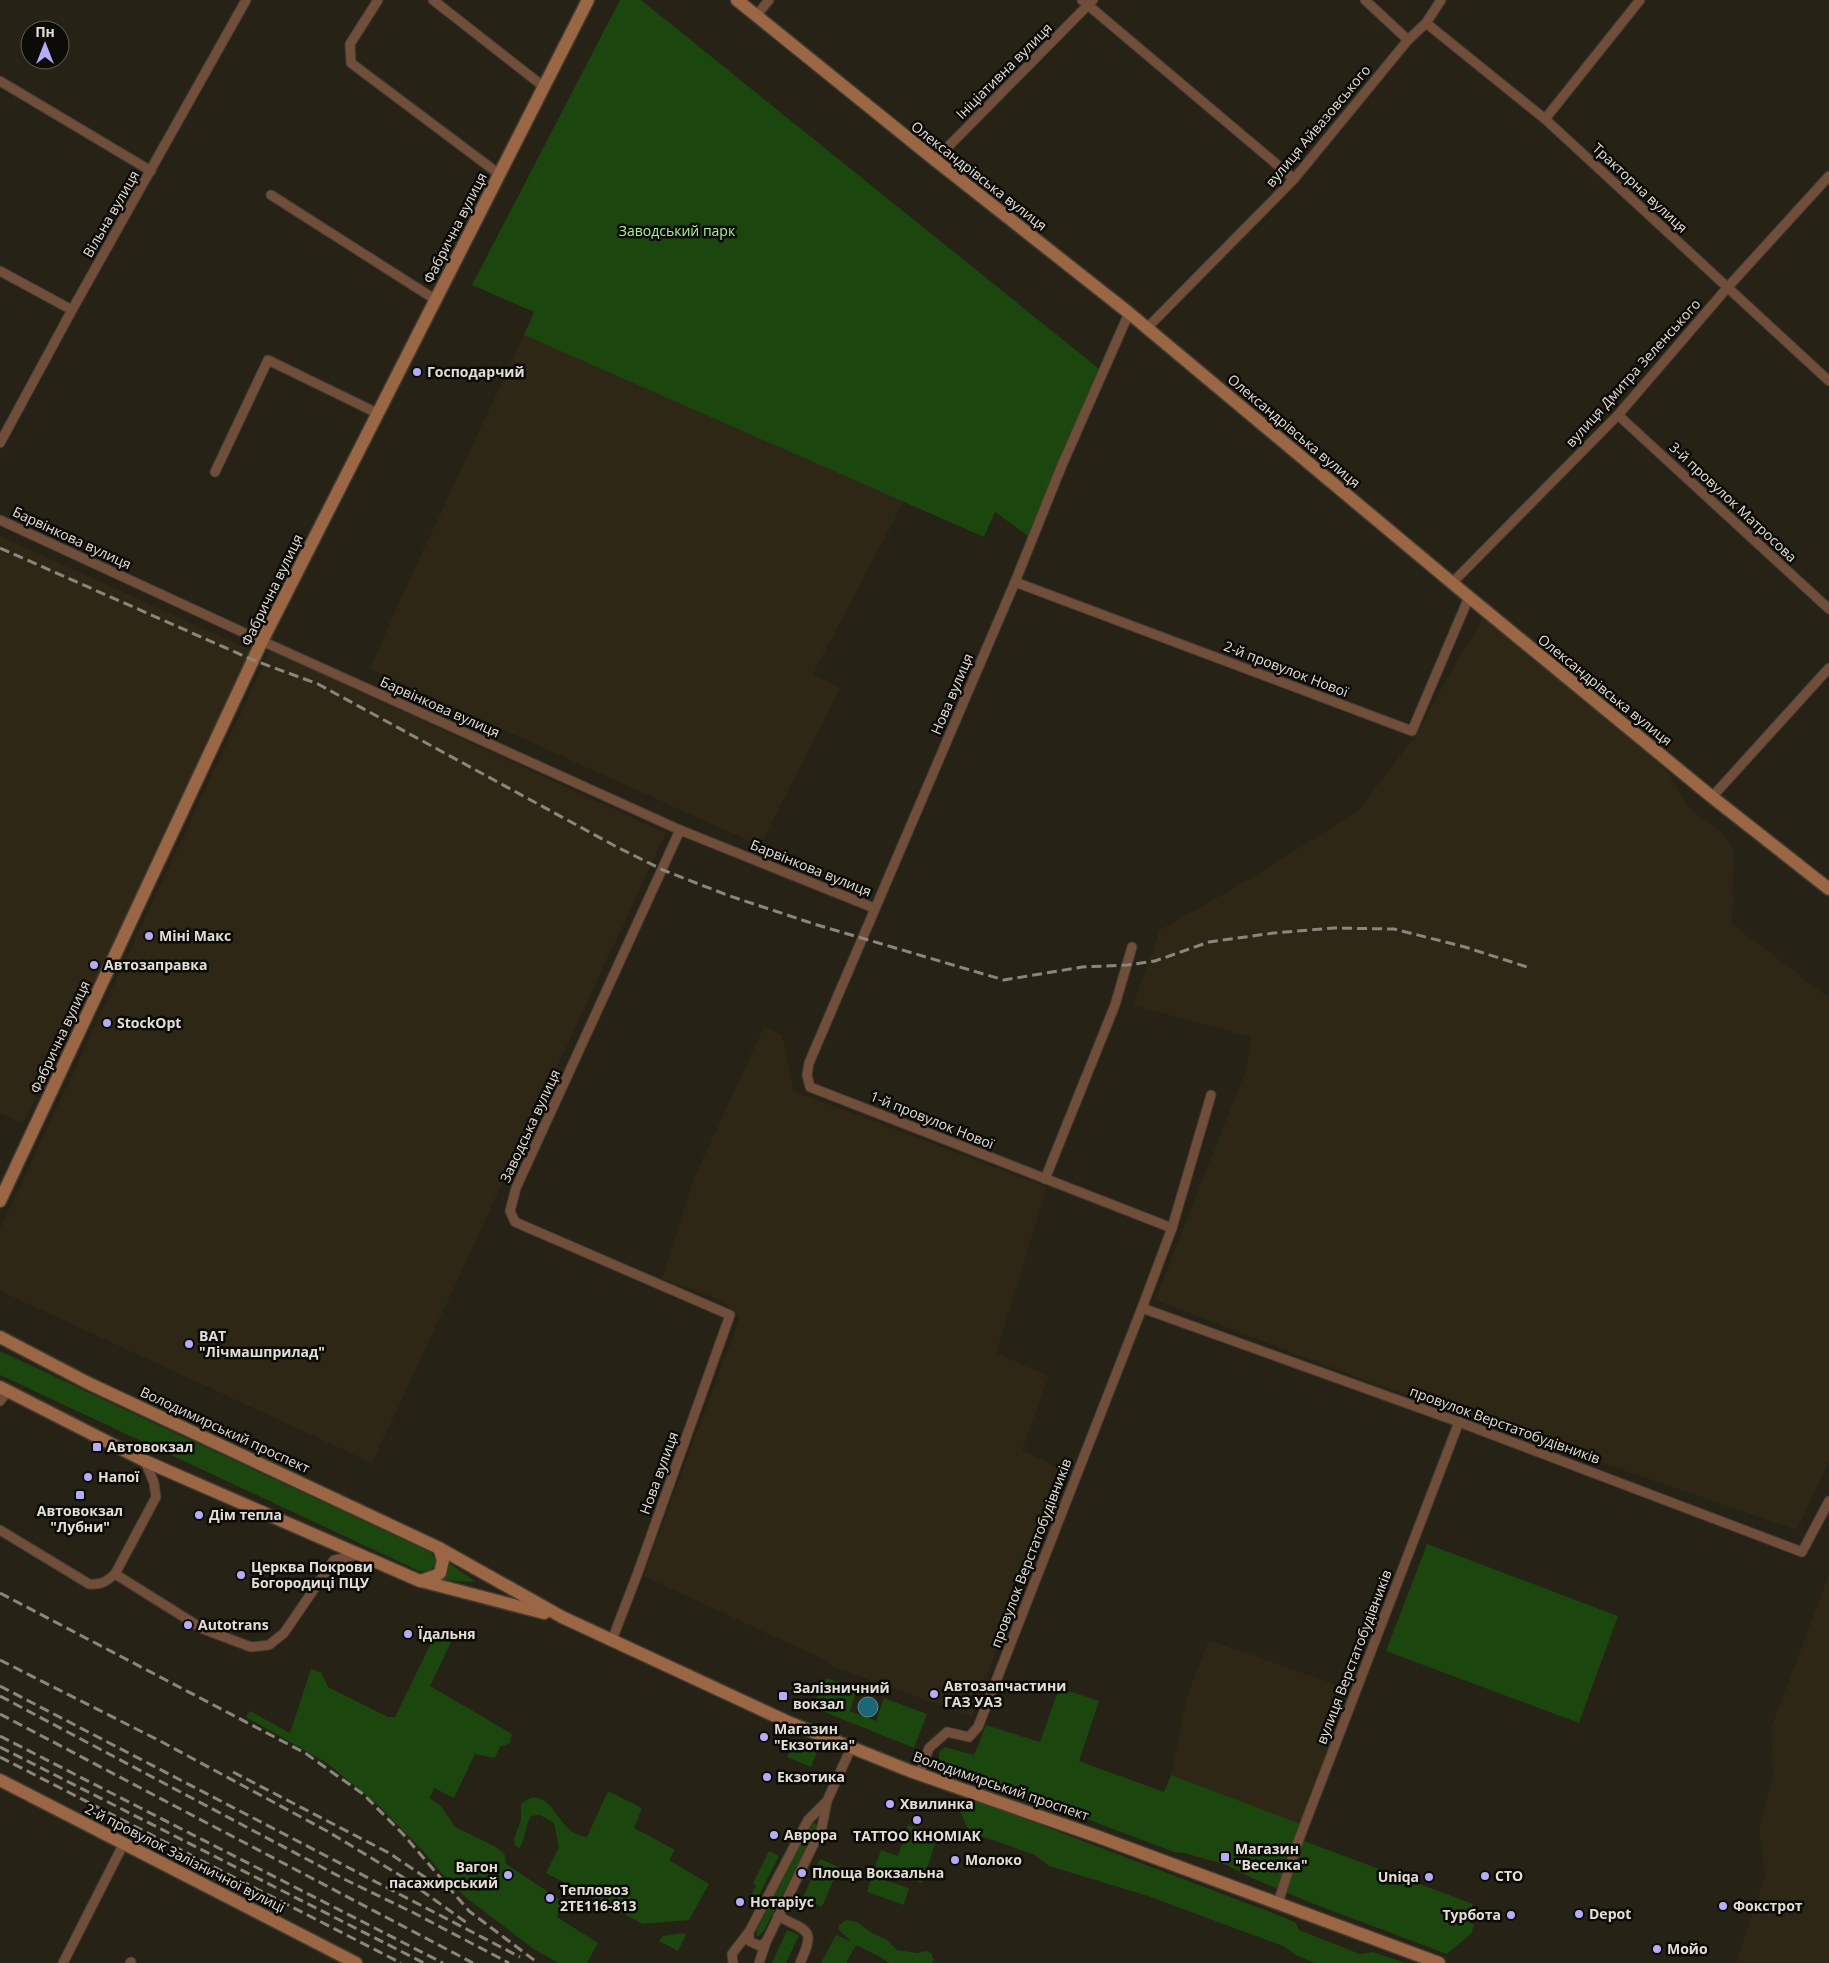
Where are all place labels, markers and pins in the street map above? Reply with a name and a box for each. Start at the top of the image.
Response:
place label: Господарчий [427,362,524,381]
marker: Господарчий [411,366,423,378]
place label: Міні Макс [159,926,231,945]
marker: Міні Макс [143,930,155,942]
place label: Автозаправка [104,955,207,974]
marker: Автозаправка [88,959,100,971]
place label: StockOpt [117,1013,181,1032]
marker: StockOpt [101,1017,113,1029]
place label: ВАТ "Лічмашприлад" [199,1326,325,1361]
marker: ВАТ "Лічмашприлад" [183,1338,195,1350]
place label: Автовокзал [107,1437,193,1456]
marker: Автовокзал [91,1441,103,1453]
place label: Напої [98,1467,140,1486]
marker: Напої [82,1471,94,1483]
marker: Автовокзал "Лубни" [74,1489,86,1501]
place label: Автовокзал "Лубни" [37,1501,123,1536]
place label: Дім тепла [209,1505,282,1524]
marker: Дім тепла [193,1509,205,1521]
place label: Церква Покрови Богородиці ПЦУ [251,1557,373,1592]
marker: Церква Покрови Богородиці ПЦУ [235,1569,247,1581]
place label: Autotrans [198,1615,269,1634]
marker: Autotrans [182,1619,194,1631]
place label: Їдальня [417,1624,476,1643]
marker: Їдальня [402,1628,414,1640]
place label: Автозапчастини ГАЗ УАЗ [944,1676,1066,1711]
place label: Залізничний вокзал [793,1678,890,1713]
marker: Автозапчастини ГАЗ УАЗ [928,1688,940,1700]
marker: Залізничний вокзал [777,1690,789,1702]
place label: Магазин "Екзотика" [774,1719,855,1754]
marker: Магазин "Екзотика" [758,1731,770,1743]
place label: Екзотика [777,1767,845,1786]
marker: Екзотика [761,1771,773,1783]
place label: Хвилинка [900,1794,974,1813]
marker: Хвилинка [884,1798,896,1810]
marker: TATTOO KHOMIAK [911,1814,923,1826]
place label: Аврора [784,1825,837,1844]
place label: TATTOO KHOMIAK [853,1826,982,1845]
marker: Аврора [768,1829,780,1841]
place label: Магазин "Веселка" [1235,1839,1308,1874]
place label: Молоко [965,1850,1022,1869]
marker: Магазин "Веселка" [1219,1851,1231,1863]
marker: Молоко [949,1854,961,1866]
place label: Вагон пасажирський [389,1857,498,1892]
place label: Площа Вокзальна [812,1863,944,1882]
place label: СТО [1495,1866,1523,1885]
marker: Площа Вокзальна [796,1867,808,1879]
place label: Uniqa [1378,1867,1419,1886]
marker: Вагон пасажирський [502,1869,514,1881]
marker: СТО [1479,1870,1491,1882]
marker: Uniqa [1423,1871,1435,1883]
place label: Тепловоз 2ТЕ116-813 [560,1880,637,1915]
marker: Тепловоз 2ТЕ116-813 [544,1892,556,1904]
place label: Нотаріус [750,1892,814,1911]
marker: Нотаріус [734,1896,746,1908]
place label: Фокстрот [1733,1896,1803,1915]
marker: Фокстрот [1717,1900,1729,1912]
place label: Depot [1589,1904,1631,1923]
place label: Турбота [1442,1905,1501,1924]
marker: Depot [1573,1908,1585,1920]
marker: Турбота [1505,1909,1517,1921]
place label: Мойо [1667,1939,1708,1958]
marker: Мойо [1651,1943,1663,1955]

